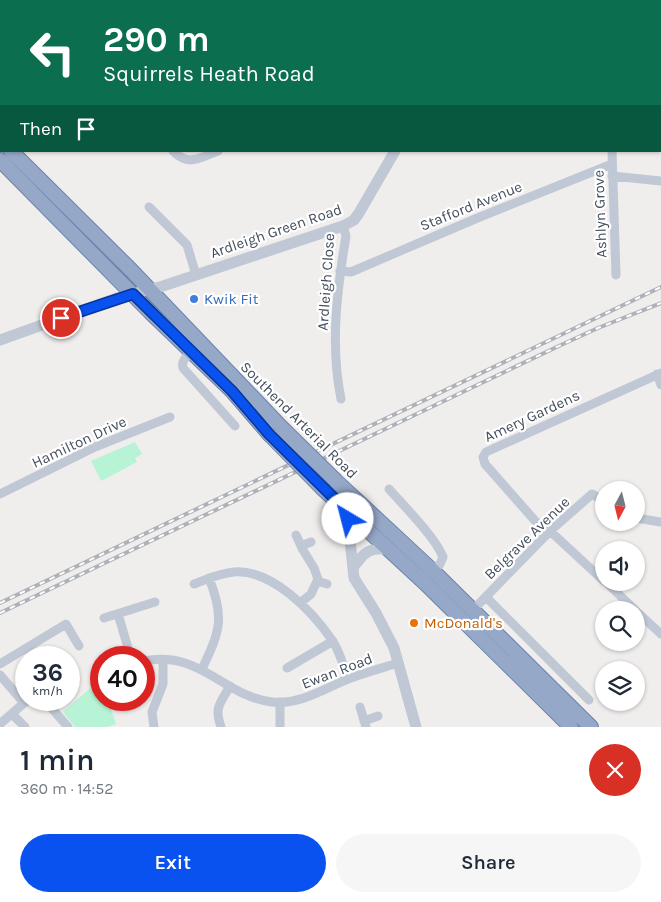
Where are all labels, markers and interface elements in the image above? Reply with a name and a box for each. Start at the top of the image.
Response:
text: 290 m [103,19,210,60]
icon: left [20,20,85,85]
text: Squirrels Heath Road [103,61,315,87]
icon: arrive [72,115,100,143]
text: Then [20,118,62,140]
street label: Ashlyn Grove [589,170,611,258]
street label: Stafford Avenue [417,177,525,235]
street label: Ardleigh Green Road [208,200,344,262]
street label: Ardleigh Close [314,233,338,331]
place label: Kwik Fit [204,290,259,308]
marker: Kwik Fit [188,293,200,305]
pin [40,297,82,339]
icon: arrive [47,304,75,332]
street label: Southend Arterial Road [237,358,361,482]
street label: Amery Gardens [481,386,583,446]
street label: Hamilton Drive [29,412,129,472]
north arrow [595,481,645,531]
map controls [595,481,645,711]
position arrow [321,492,373,544]
street label: Belgrave Avenue [481,493,573,583]
button: sound [595,541,645,591]
button: search [595,601,645,651]
place label: McDonald's [424,614,503,632]
marker: McDonald's [408,617,420,629]
speed limit sign: 40 [90,646,155,711]
street label: Ewan Road [299,649,375,693]
text: 36 [32,658,63,687]
button: layers [595,661,645,711]
text: km/h [32,684,63,698]
text: 1 min [20,742,94,778]
button: close [589,744,641,796]
text: 360 m · 14:52 [20,779,114,798]
button: Exit [20,834,326,892]
button: Share [336,834,641,892]

